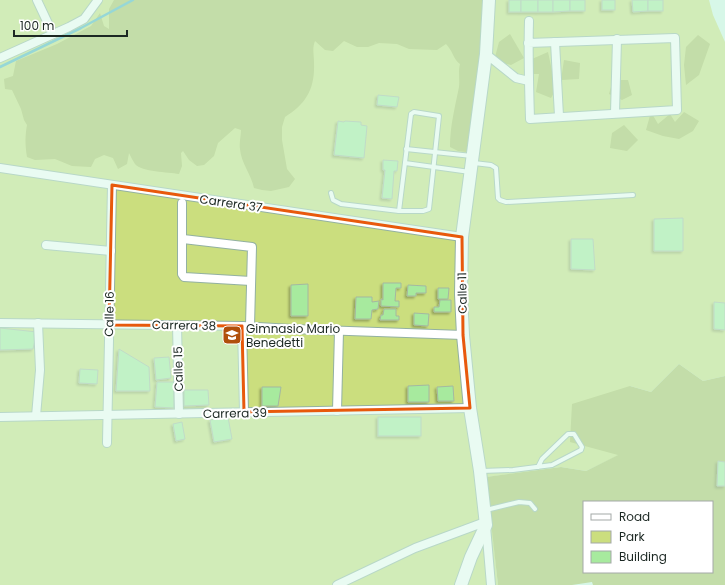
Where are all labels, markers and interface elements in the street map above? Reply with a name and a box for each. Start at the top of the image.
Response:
scale bar [14,12,127,38]
text: 100 m [20,17,54,34]
street label: Carrera 37 [199,190,264,216]
street label: Calle 11 [453,272,471,314]
street label: Calle 16 [100,291,118,337]
street label: Carrera 38 [152,316,216,334]
place label: Gimnasio Mario Benedetti [246,320,340,351]
school or university icon: Gimnasio Mario Benedetti [221,324,243,346]
street label: Calle 15 [169,346,187,392]
street label: Carrera 39 [203,404,267,422]
legend [583,501,713,573]
text: Road [619,508,650,525]
text: Park [619,528,646,545]
text: Building [619,548,667,565]

